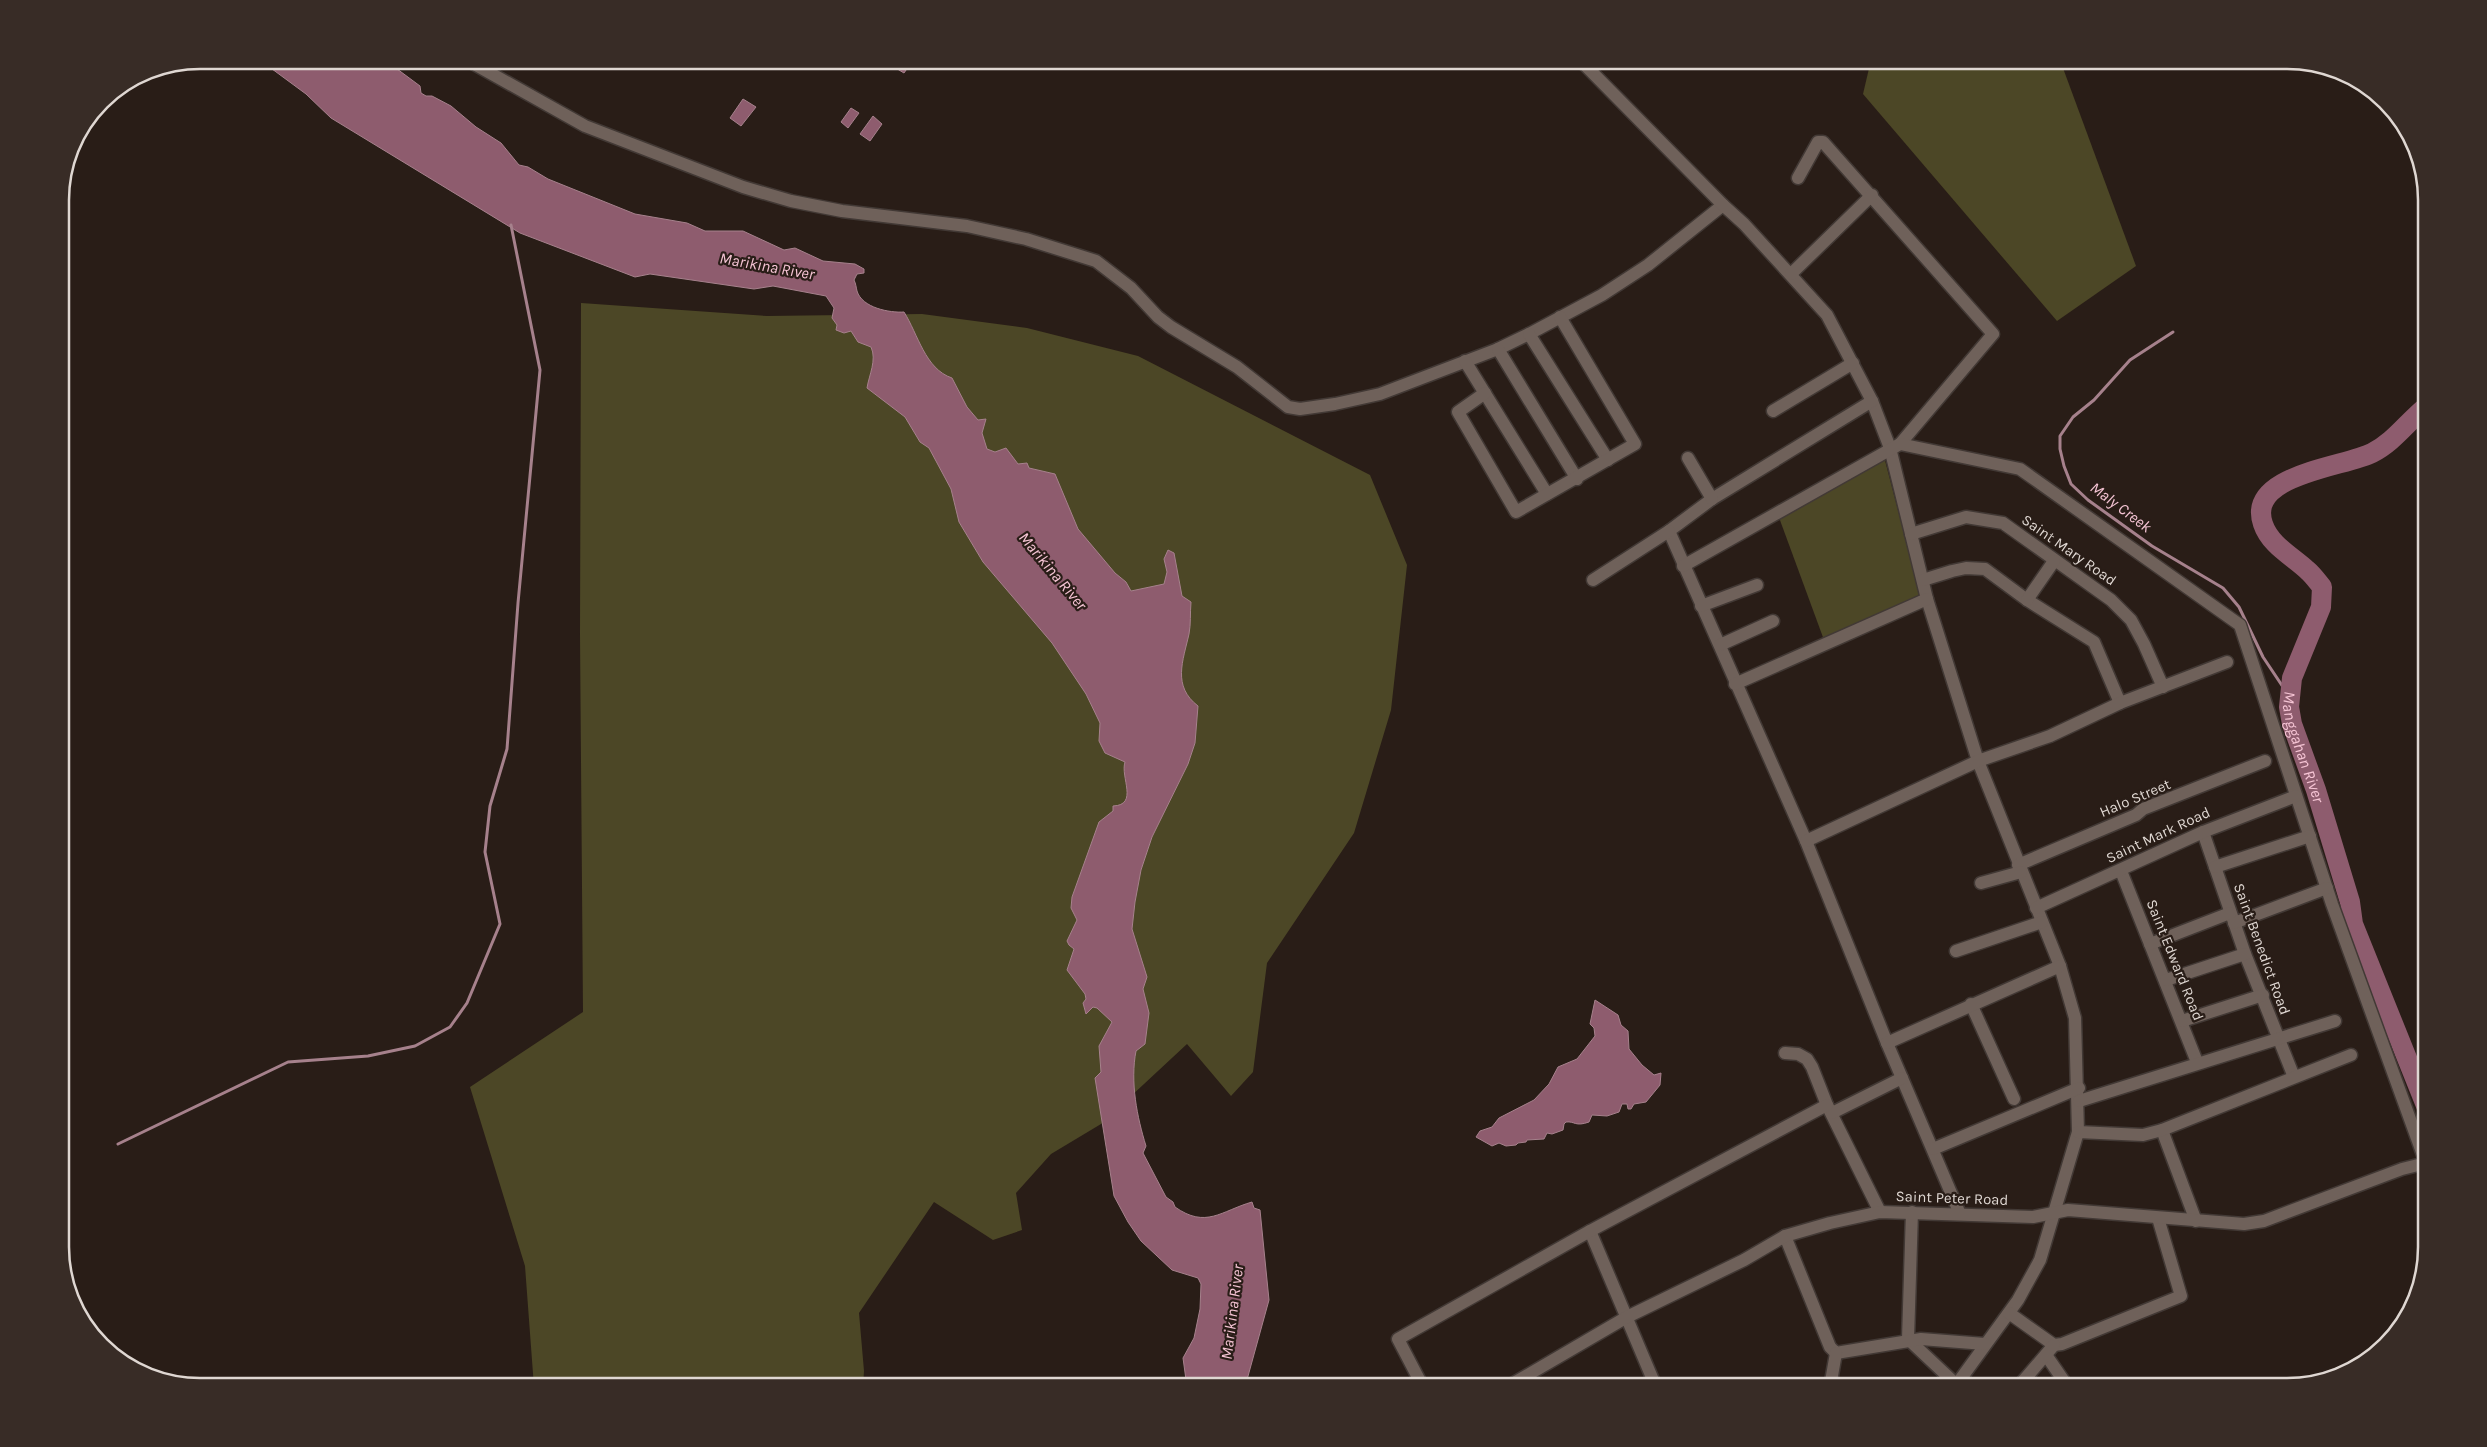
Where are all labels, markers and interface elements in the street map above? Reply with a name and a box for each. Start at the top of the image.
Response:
water label: Marikina River [718,248,816,284]
water label: Maly Creek [2087,478,2156,537]
street label: Saint Mary Road [2018,511,2120,589]
water label: Marikina River [1015,528,1091,614]
water label: Manggahan River [2279,690,2329,805]
street label: Halo Street [2097,775,2174,821]
street label: Saint Mark Road [2103,803,2213,867]
street label: Saint Benedict Road [2230,881,2294,1017]
street label: Saint Edward Road [2143,897,2207,1023]
street label: Saint Peter Road [1895,1187,2009,1209]
water label: Marikina River [1217,1263,1247,1361]

